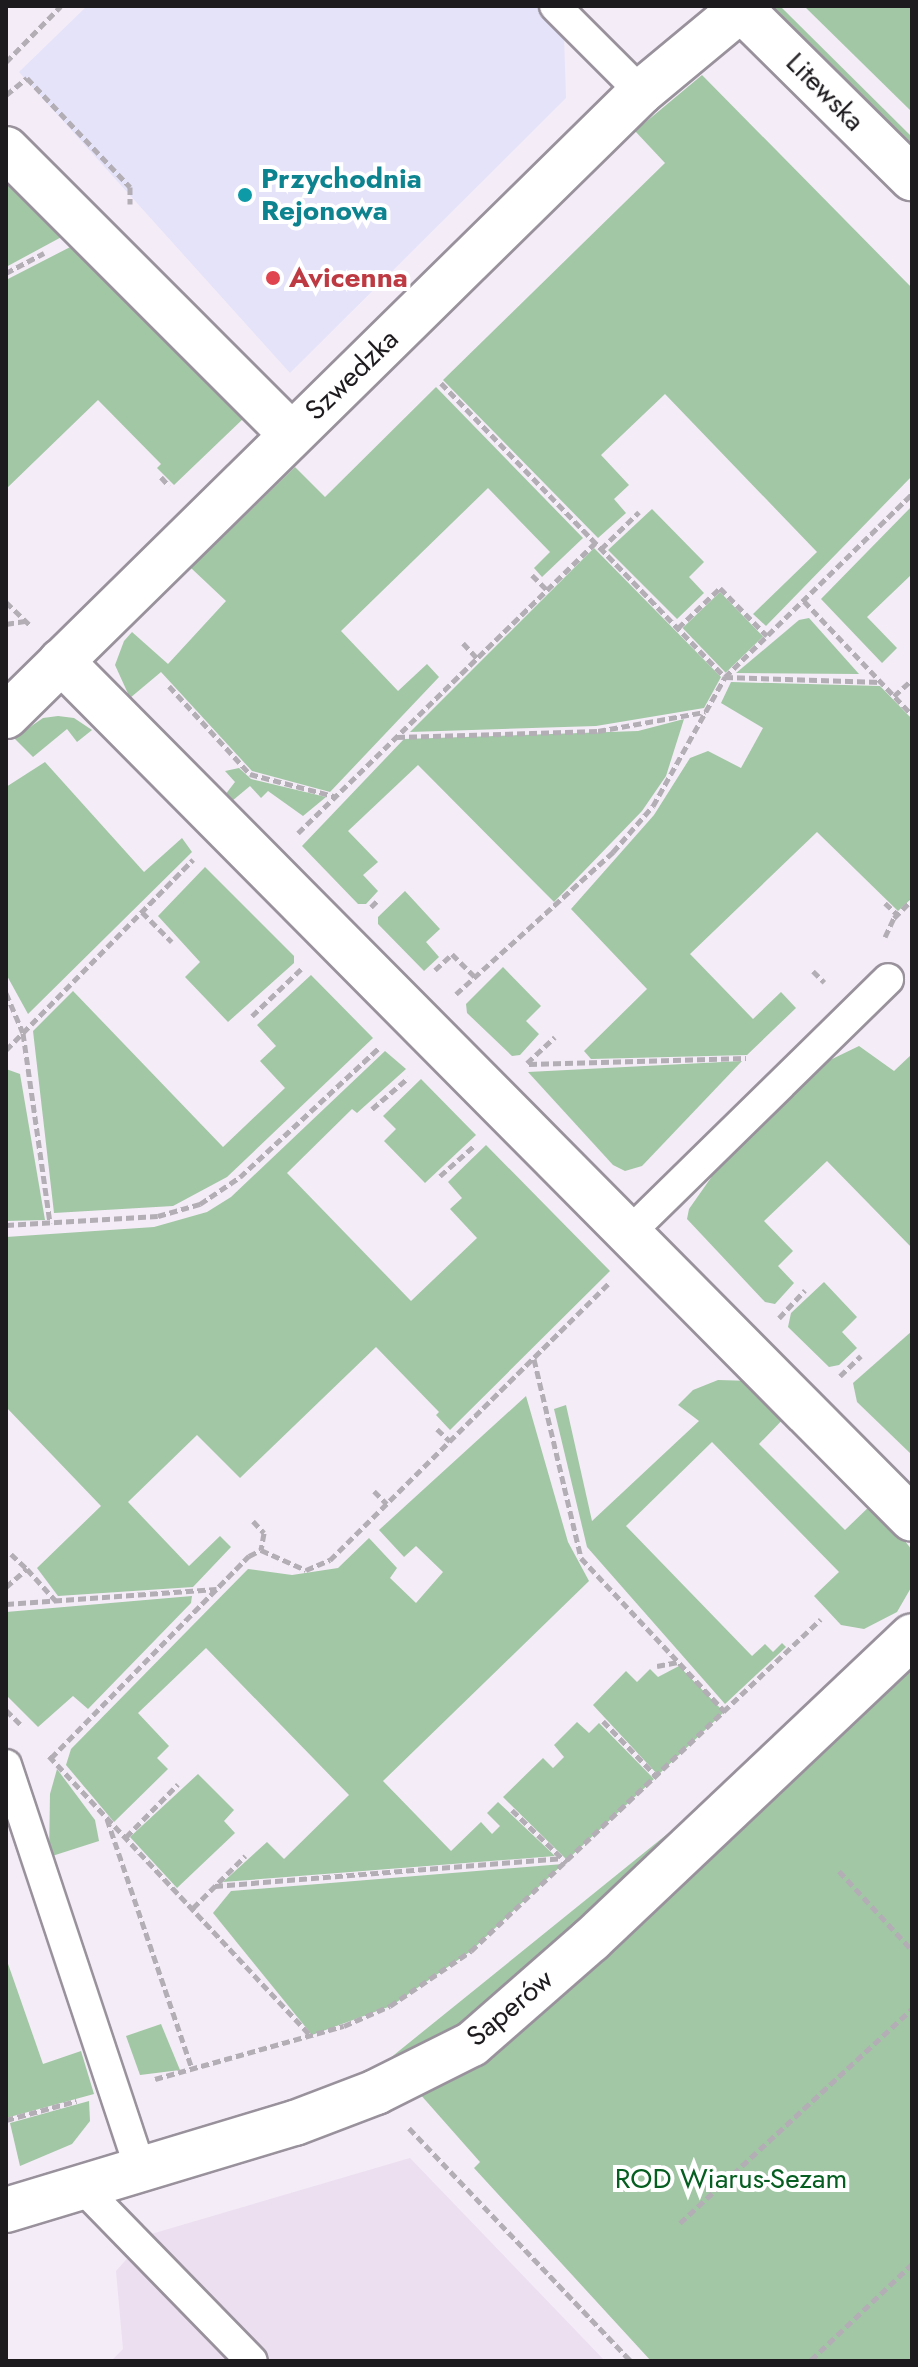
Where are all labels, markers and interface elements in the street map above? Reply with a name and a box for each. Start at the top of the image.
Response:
street label: Litewska [779,46,871,138]
place label: Przychodnia Rejonowa [261,162,422,228]
marker: Przychodnia Rejonowa [236,186,254,204]
place label: Avicenna [289,261,408,295]
marker: Avicenna [264,269,282,287]
street label: Szwedzka [298,323,406,427]
street label: Saperów [460,1962,560,2054]
park label: ROD Wiarus-Sezam [615,2162,847,2196]

